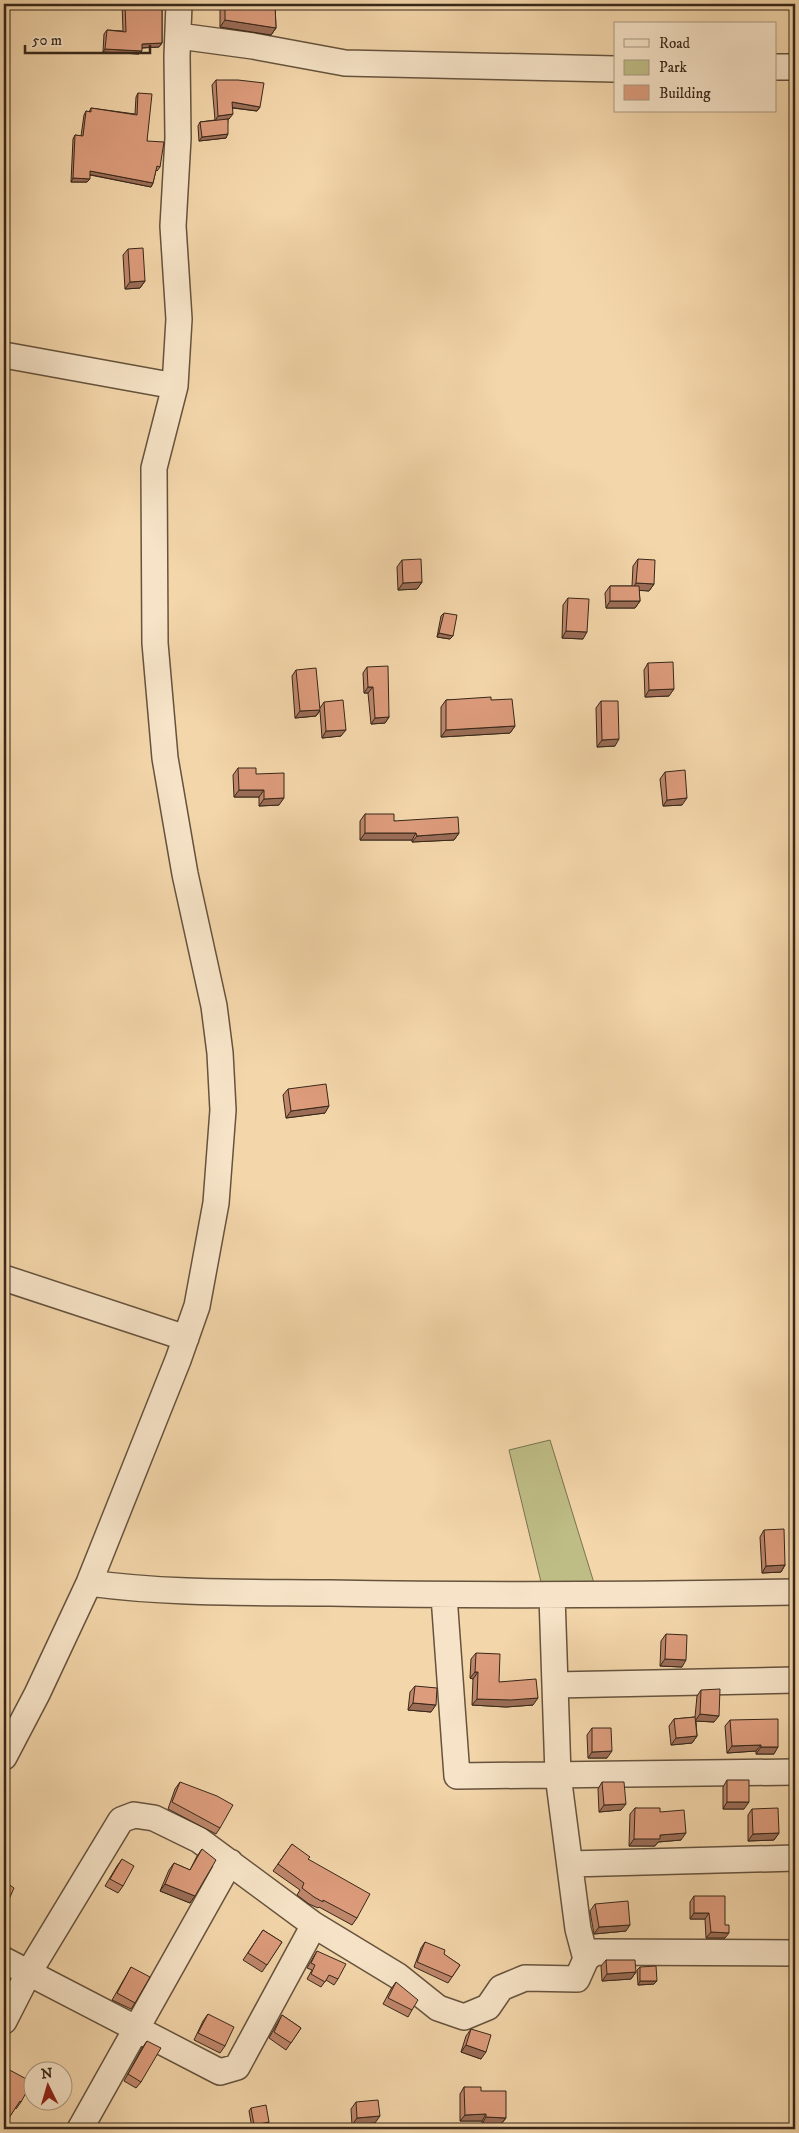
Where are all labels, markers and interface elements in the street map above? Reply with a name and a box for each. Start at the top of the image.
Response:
scale bar [25,22,150,54]
legend [614,22,776,112]
text: 50 m [32,31,62,50]
text: Road [659,34,691,53]
text: Park [659,58,688,77]
text: Building [659,84,711,103]
north arrow [22,2060,72,2110]
text: N [40,2065,54,2084]

